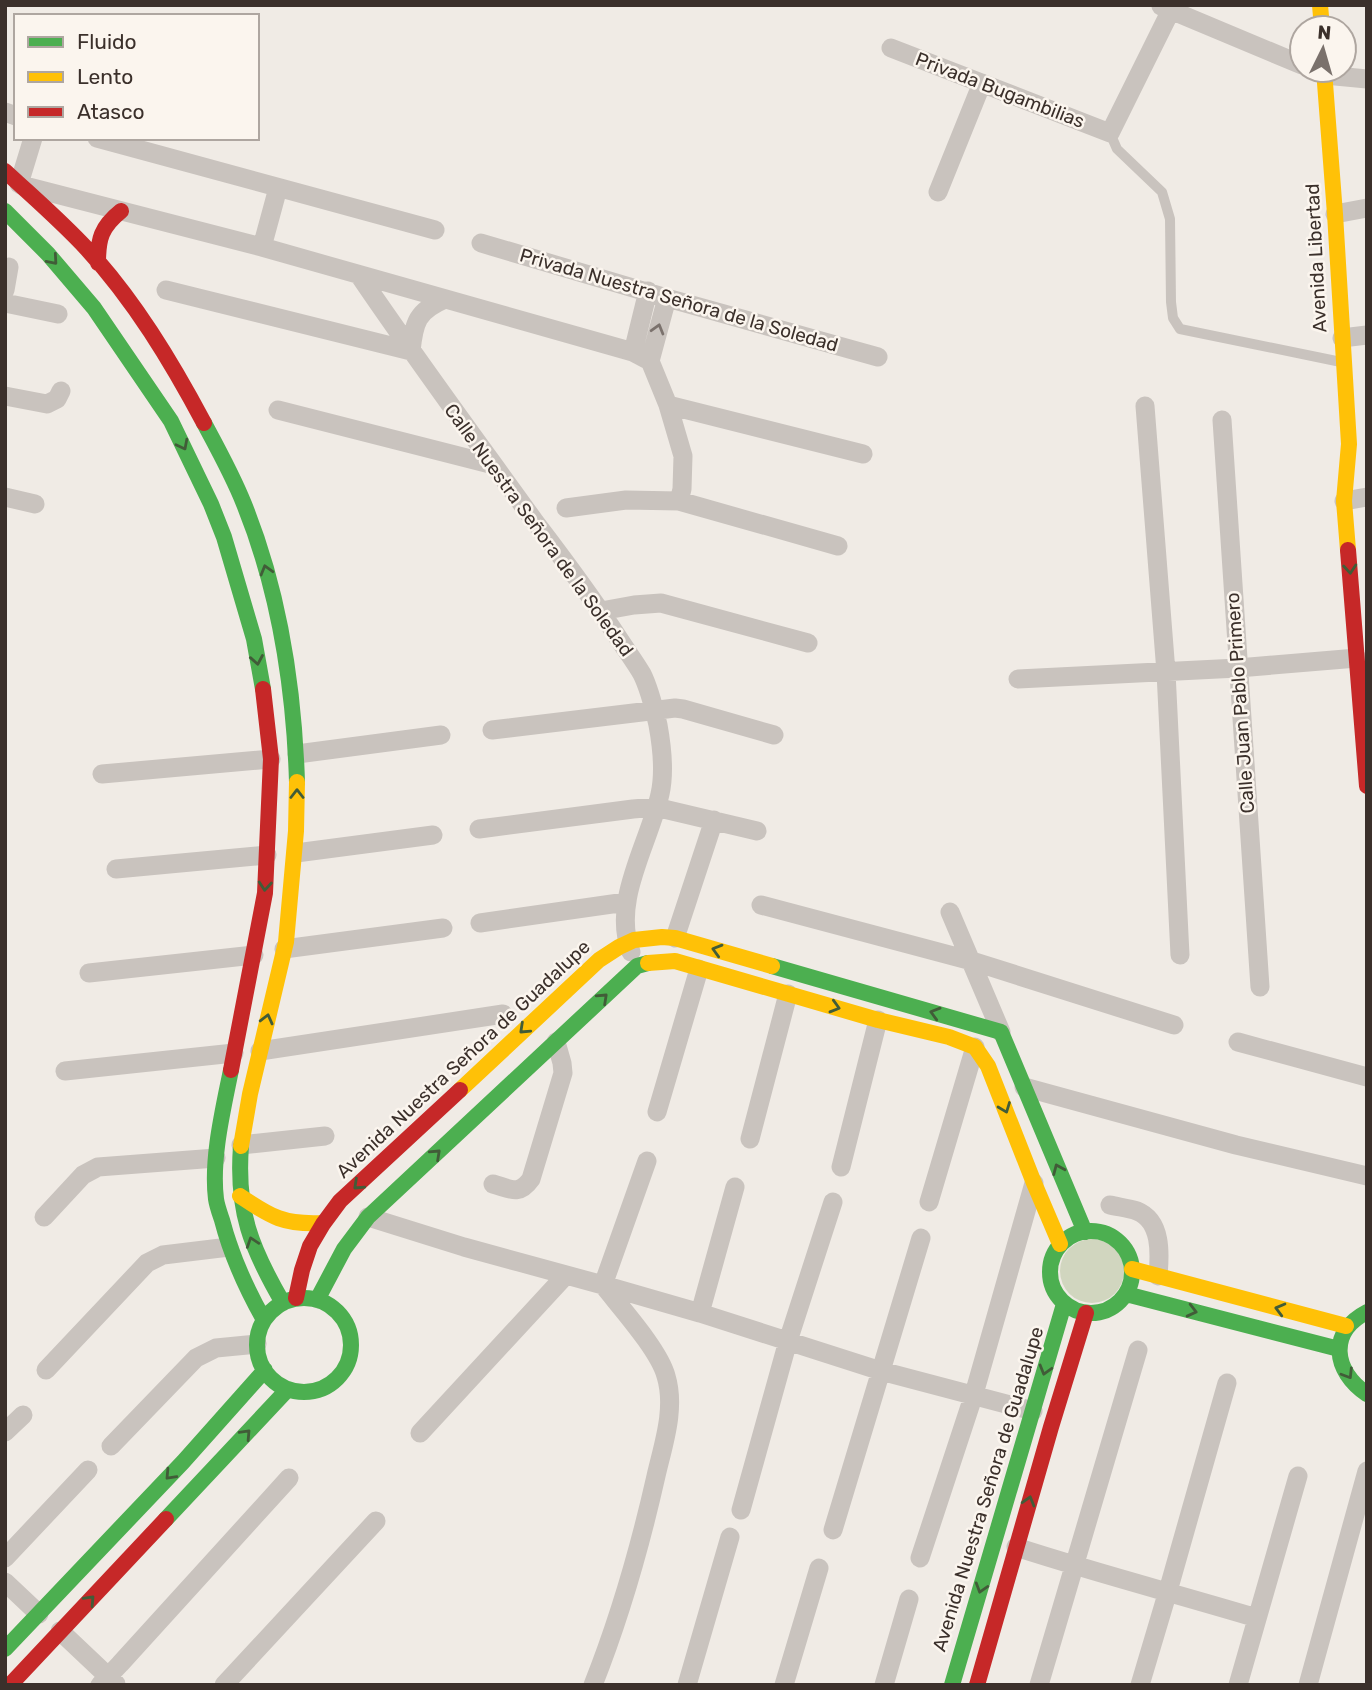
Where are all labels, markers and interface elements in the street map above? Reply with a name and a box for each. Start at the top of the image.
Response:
legend [14,14,259,140]
north arrow [1288,14,1358,84]
text: N [1317,21,1332,45]
text: Fluido [77,29,137,54]
street label: Privada Bugambilias [912,47,1088,133]
text: Lento [77,64,133,89]
text: Atasco [77,99,145,124]
street label: Avenida Libertad [1301,183,1331,333]
street label: Privada Nuestra Señora de la Soledad [517,243,841,357]
one-way arrow [45,252,57,265]
one-way arrow [649,323,664,335]
street label: Calle Nuestra Señora de la Soledad [440,399,638,661]
one-way arrow [175,438,189,450]
one-way arrow [260,564,275,576]
one-way arrow [1342,564,1357,575]
street label: Calle Juan Pablo Primero [1221,592,1259,814]
one-way arrow [249,653,264,665]
one-way arrow [289,789,305,799]
one-way arrow [258,881,273,892]
street label: Avenida Nuestra Señora de Guadalupe [331,935,595,1183]
one-way arrow [711,944,723,959]
one-way arrow [595,994,608,1007]
one-way arrow [828,999,840,1014]
one-way arrow [929,1007,941,1022]
one-way arrow [259,1013,273,1025]
one-way arrow [519,1021,532,1034]
one-way arrow [996,1101,1010,1113]
one-way arrow [428,1149,441,1162]
one-way arrow [1053,1164,1067,1176]
one-way arrow [353,1176,366,1189]
one-way arrow [246,1236,260,1249]
one-way arrow [1186,1303,1198,1317]
one-way arrow [1274,1303,1286,1317]
street label: Avenida Nuestra Señora de Guadalupe [928,1324,1048,1654]
one-way arrow [1039,1364,1054,1376]
one-way arrow [1339,1367,1352,1380]
one-way arrow [238,1429,250,1442]
one-way arrow [166,1467,178,1480]
one-way arrow [1021,1496,1036,1508]
one-way arrow [974,1582,989,1594]
one-way arrow [82,1595,95,1608]

